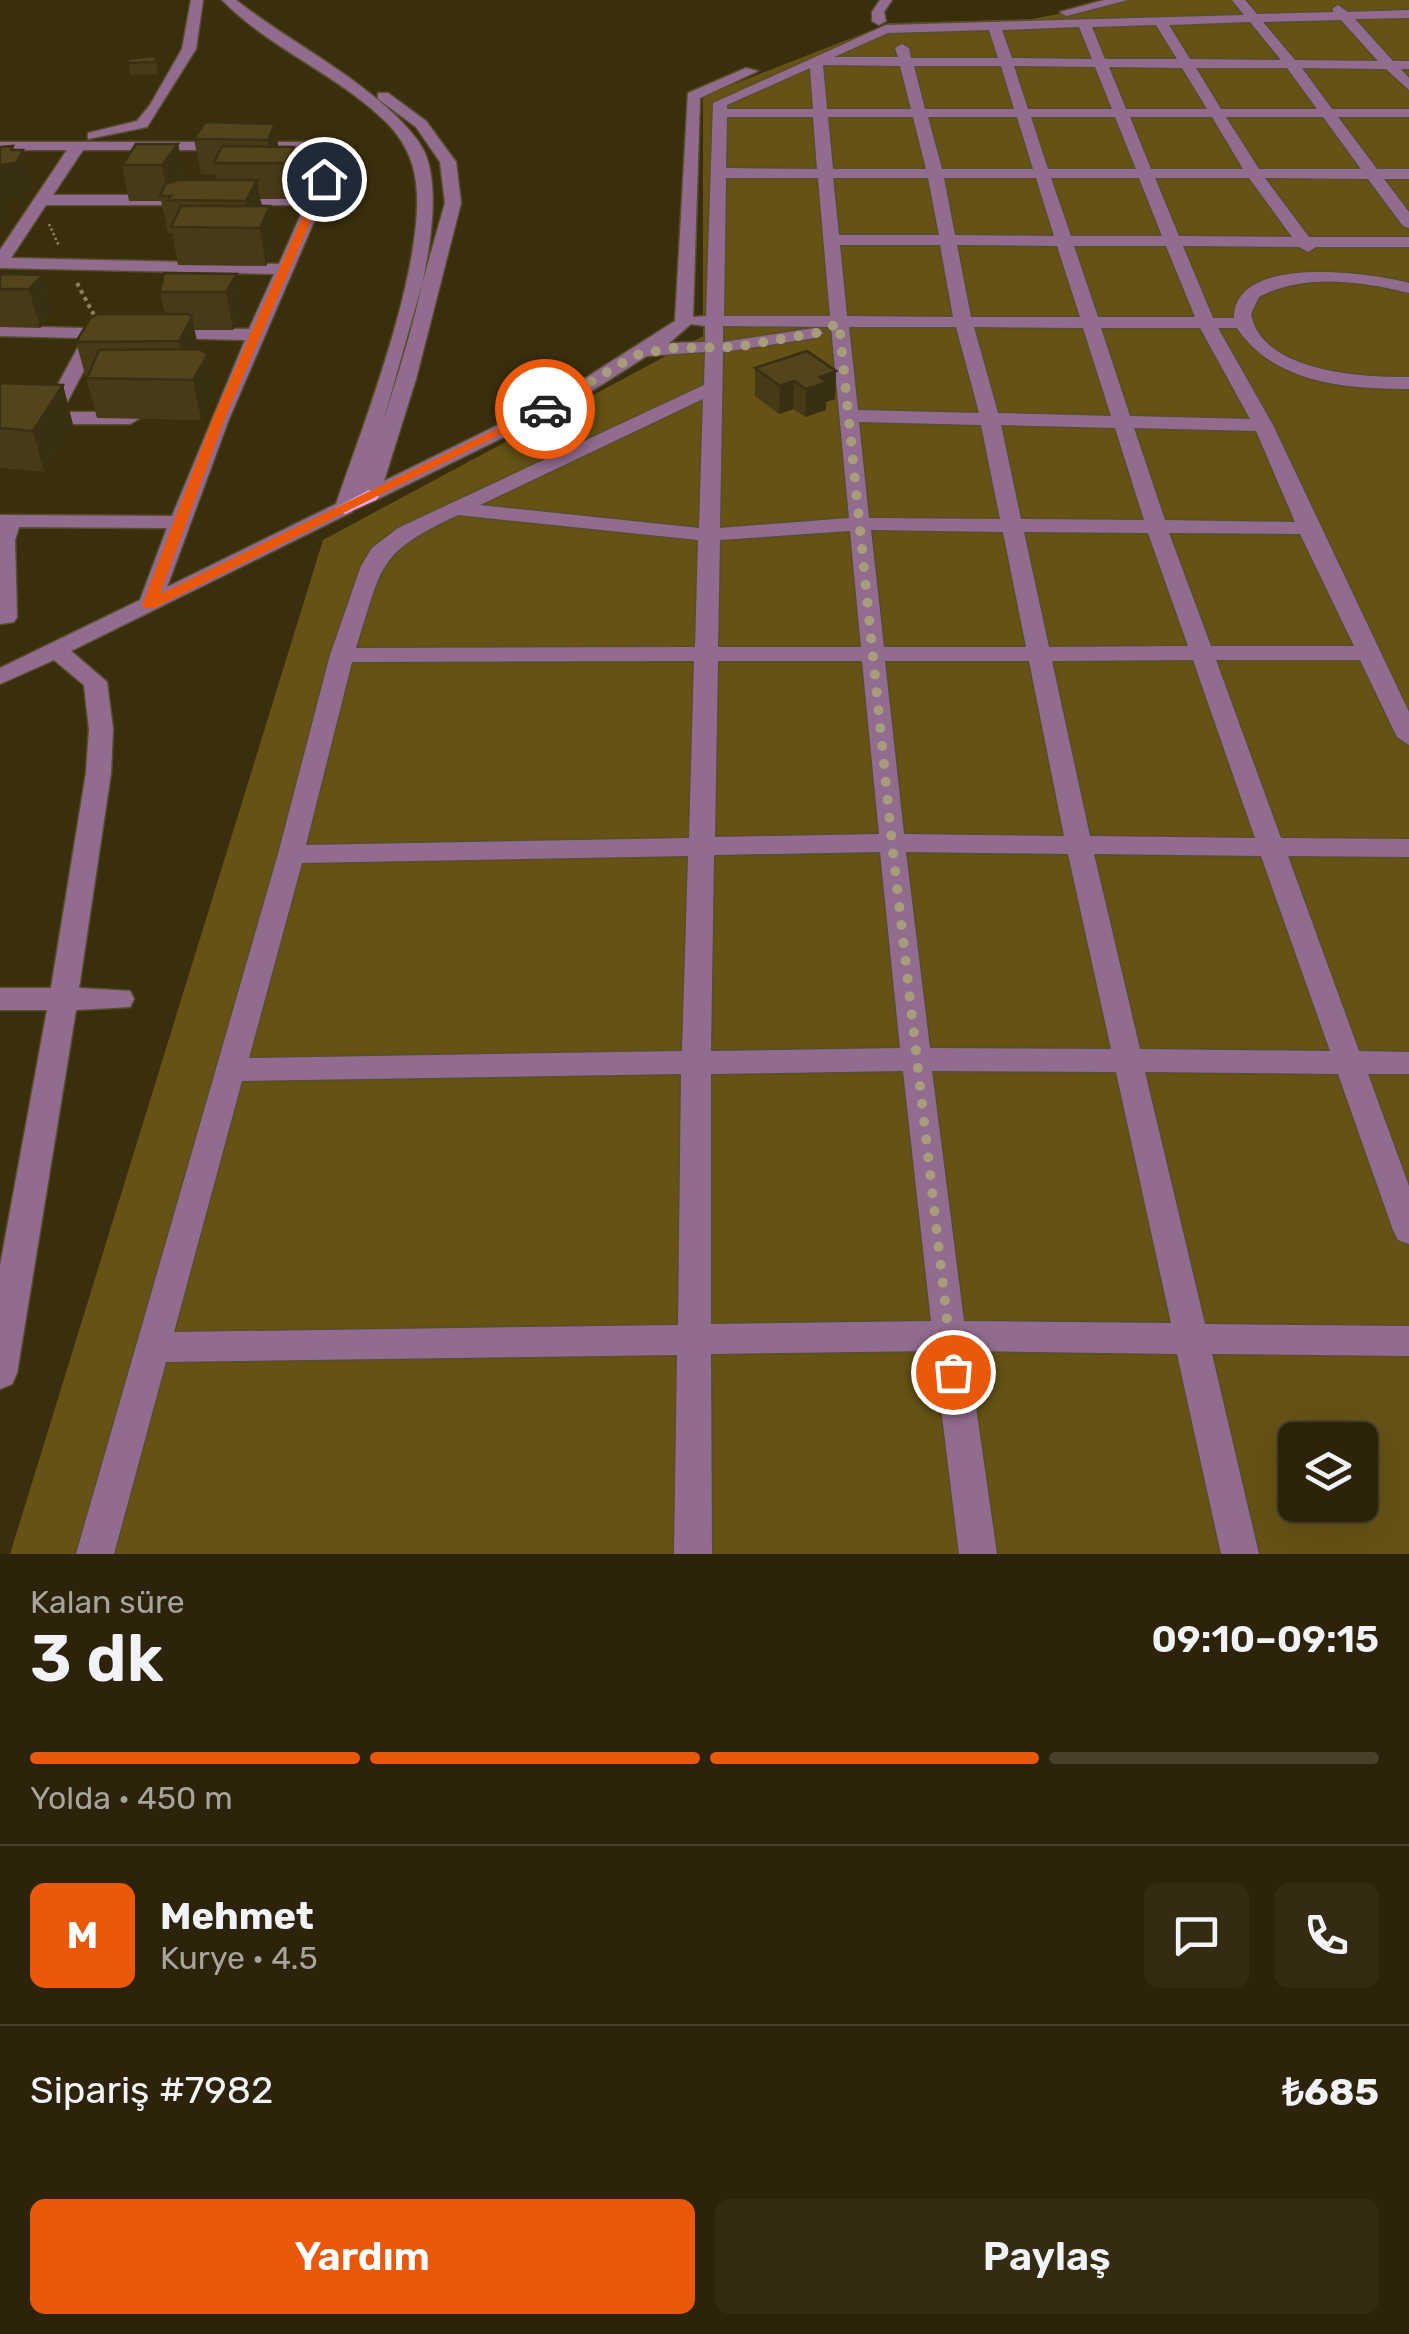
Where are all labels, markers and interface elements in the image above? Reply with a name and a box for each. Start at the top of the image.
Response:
pin [282,137,367,222]
icon: home [297,152,352,207]
courier [495,359,595,459]
icon: car [518,382,573,437]
pin [911,1330,996,1415]
icon: bag [926,1345,981,1400]
map controls [1278,1422,1378,1522]
button: layers [1278,1422,1378,1522]
text: Kalan süre [30,1583,185,1621]
text: 09:10–09:15 [1151,1616,1379,1662]
text: 3 dk [30,1620,164,1697]
text: Yolda · 450 m [30,1779,233,1817]
button: chat [1144,1883,1249,1988]
button: phone [1274,1883,1379,1988]
text: Mehmet [160,1893,314,1939]
text: M [67,1912,98,1958]
text: Kurye · 4.5 [160,1939,318,1977]
text: Sipariş #7982 [30,2067,273,2113]
text: ₺685 [1282,2069,1379,2115]
button: Yardım [30,2199,695,2314]
button: Paylaş [715,2199,1379,2314]

